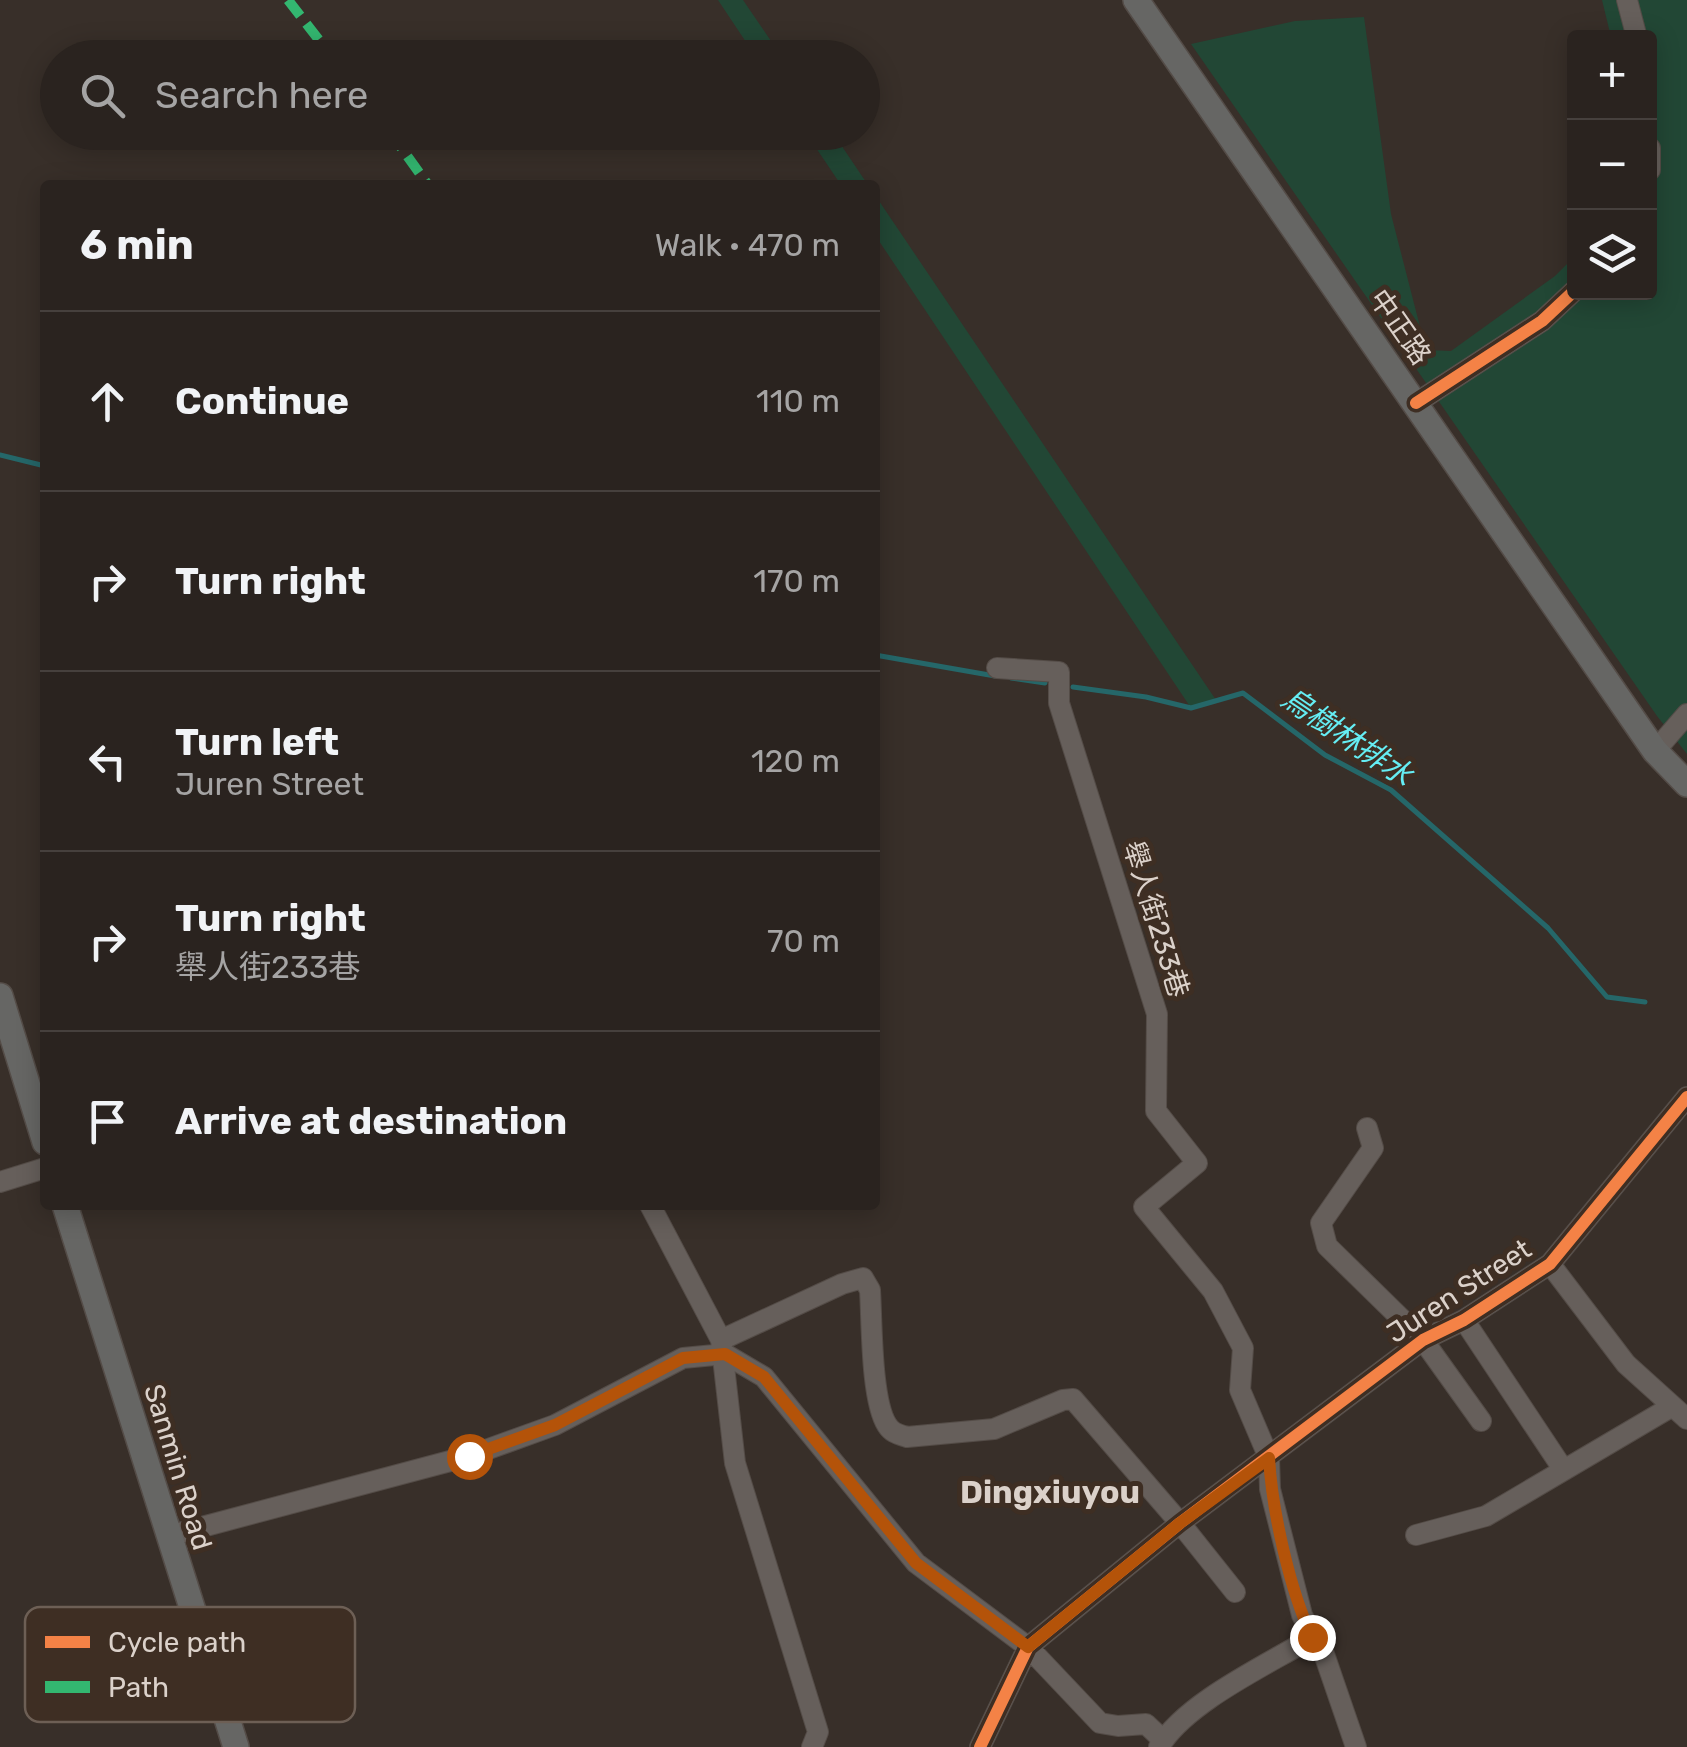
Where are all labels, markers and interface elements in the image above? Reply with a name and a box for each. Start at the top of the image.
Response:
map controls [1567,30,1657,300]
button: + [1567,30,1657,120]
search box [40,40,880,150]
icon: search [75,68,130,123]
text: Search here [155,72,368,118]
button: − [1567,120,1657,210]
button: layers [1567,210,1657,300]
text: 6 min [80,220,194,270]
text: Walk · 470 m [655,226,840,264]
street label: 中正路 [1362,283,1438,371]
icon: ahead [80,374,135,429]
text: Continue [175,378,349,424]
text: 110 m [756,382,840,420]
icon: right [80,554,135,609]
text: Turn right [175,558,366,604]
text: 170 m [753,562,840,600]
water label: 烏樹林排水 [1275,680,1421,795]
text: Turn left [175,719,339,765]
icon: left [80,734,135,789]
text: 120 m [751,742,840,780]
text: Juren Street [175,765,364,803]
street label: 舉人街233巷 [1117,837,1195,1001]
text: Turn right [175,895,366,941]
icon: right [80,914,135,969]
text: 70 m [767,922,840,960]
text: 舉人街233巷 [175,948,360,986]
icon: arrive [80,1094,135,1149]
text: Arrive at destination [175,1098,567,1144]
street label: Juren Street [1381,1232,1537,1350]
street label: Sanmin Road [137,1380,219,1554]
route start [447,1434,493,1480]
district label: Dingxiuyou [960,1473,1140,1511]
legend [25,1607,355,1722]
route end [1290,1615,1336,1661]
text: Cycle path [108,1626,246,1659]
text: Path [108,1671,169,1704]

